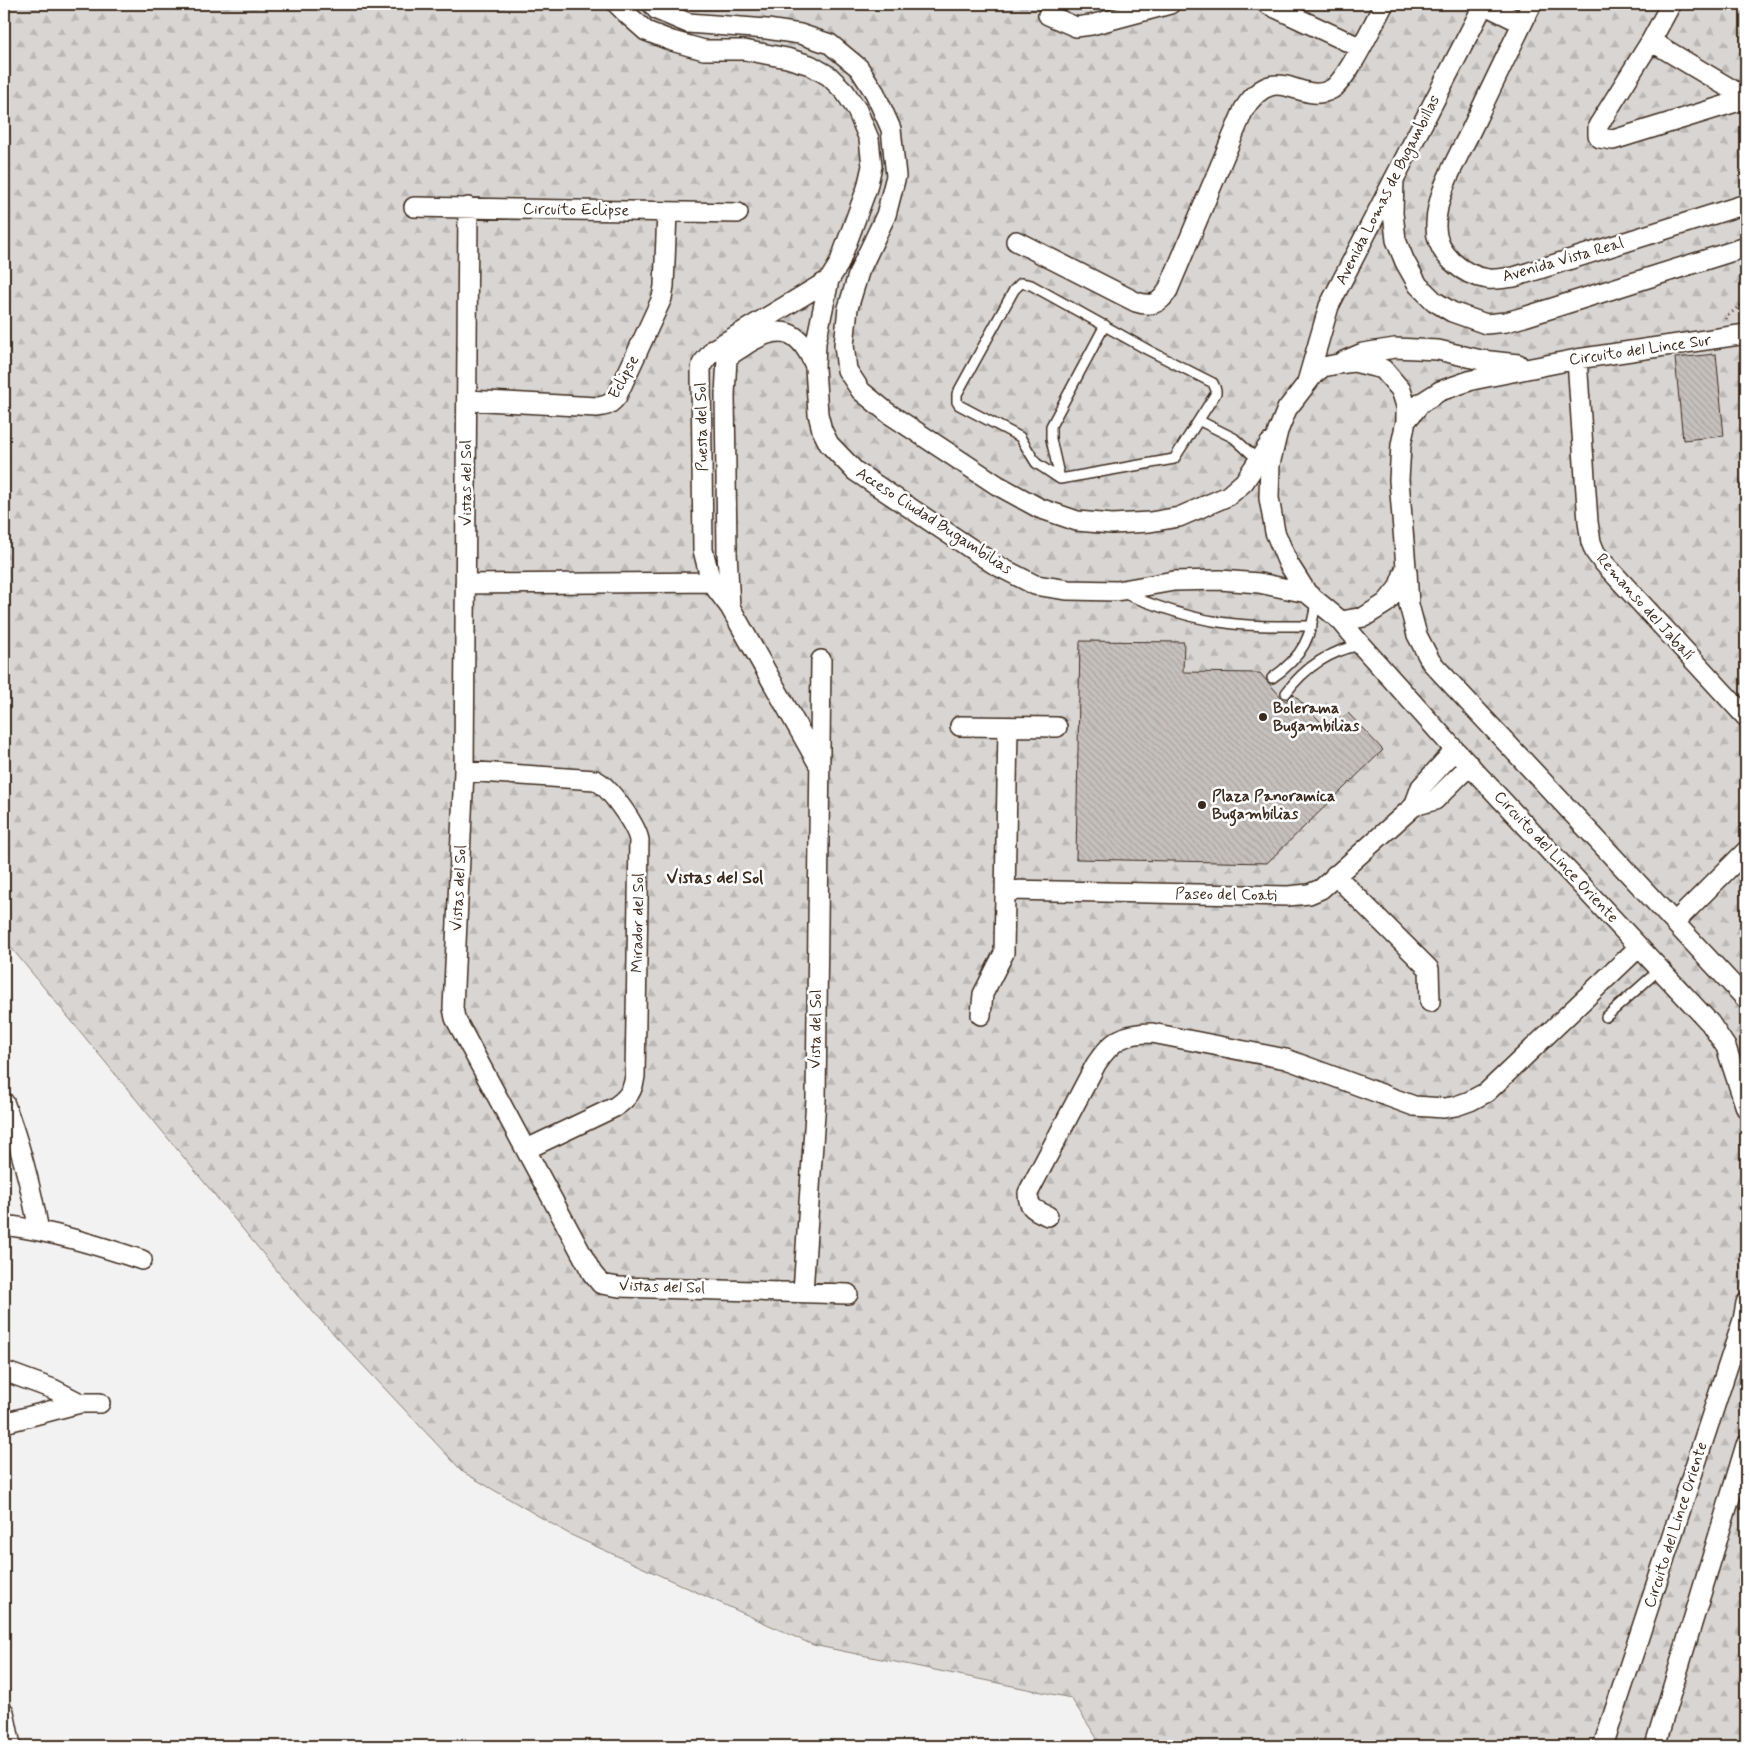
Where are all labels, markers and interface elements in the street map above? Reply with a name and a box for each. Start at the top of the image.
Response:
street label: Avenida Lomas de Bugambillas [1331,91,1446,289]
street label: Circuito Eclipse [523,199,630,221]
street label: Avenida Vista Real [1500,233,1626,287]
street label: Circuito del Lince Sur [1568,330,1713,370]
street label: Eclipse [604,351,644,403]
street label: Puesta del Sol [691,382,713,472]
street label: Vistas del Sol [456,440,477,526]
street label: Acceso Ciudad Bugambilias [851,463,1016,580]
street label: Remanso del Jabalí [1591,549,1699,665]
place label: Bolerama Bugambilias [1273,698,1360,739]
marker: Bolerama Bugambilias [1257,711,1269,723]
place label: Plaza Panoramica Bugambilias [1212,786,1335,827]
street label: Circuito del Lince Oriente [1489,786,1623,928]
marker: Plaza Panoramica Bugambilias [1196,799,1208,811]
street label: Vistas del Sol [446,844,472,932]
district label: Vistas del Sol [667,866,764,890]
street label: Mirador del Sol [627,873,649,973]
street label: Paseo del Coati [1175,884,1277,906]
street label: Vista del Sol [805,989,827,1069]
street label: Vistas del Sol [619,1275,706,1299]
street label: Circuito del Lince Oriente [1639,1439,1713,1611]

